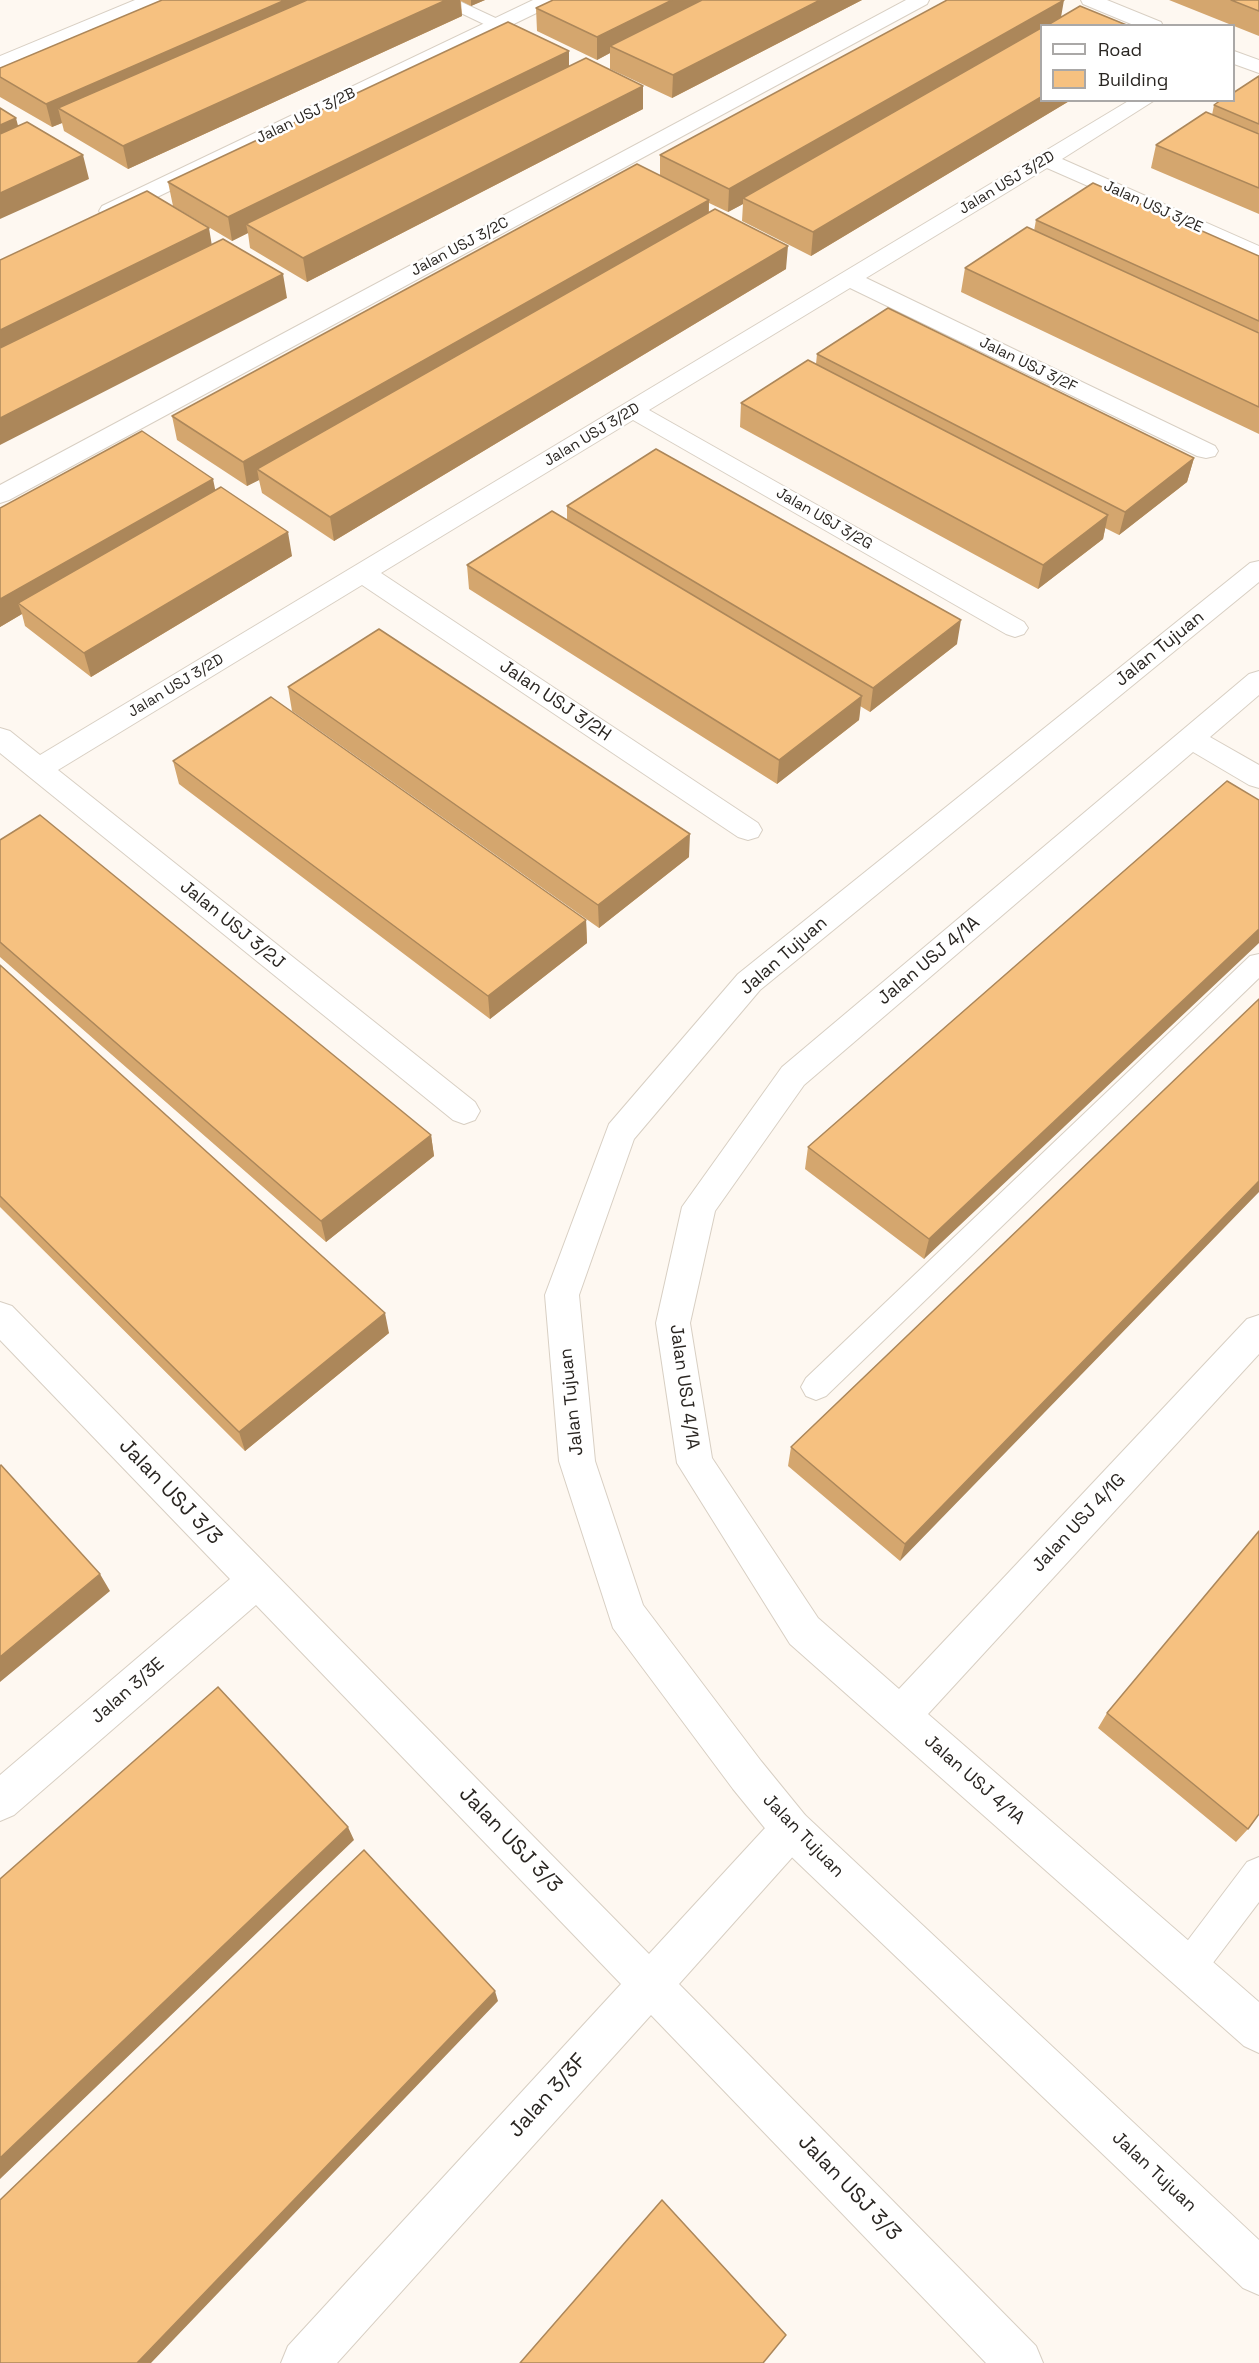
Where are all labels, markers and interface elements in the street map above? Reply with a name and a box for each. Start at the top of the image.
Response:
legend [1040,24,1235,102]
text: Road [1098,38,1142,61]
text: Building [1098,68,1168,91]
street label: Jalan USJ 3/2B [254,84,358,148]
street label: Jalan USJ 3/2D [956,147,1058,219]
street label: Jalan USJ 3/2E [1101,177,1205,237]
street label: Jalan USJ 3/2C [408,214,512,280]
street label: Jalan USJ 3/2F [976,334,1080,396]
street label: Jalan USJ 3/2D [541,399,643,471]
street label: Jalan USJ 3/2G [773,484,875,554]
street label: Jalan Tujuan [1111,607,1209,691]
street label: Jalan USJ 3/2D [125,650,227,722]
street label: Jalan USJ 3/2H [495,656,615,746]
street label: Jalan USJ 3/2J [175,876,289,974]
street label: Jalan Tujuan [736,912,832,1000]
street label: Jalan USJ 4/1A [874,912,984,1010]
street label: Jalan USJ 4/1A [665,1323,703,1451]
street label: Jalan Tujuan [556,1347,588,1457]
street label: Jalan USJ 3/3 [113,1434,227,1550]
street label: Jalan USJ 4/1G [1028,1469,1130,1577]
street label: Jalan 3/3E [87,1653,169,1729]
street label: Jalan USJ 4/1A [919,1730,1029,1830]
street label: Jalan USJ 3/3 [453,1782,567,1898]
street label: Jalan Tujuan [758,1790,848,1882]
street label: Jalan 3/3F [504,2049,592,2143]
street label: Jalan Tujuan [1107,2127,1201,2217]
street label: Jalan USJ 3/3 [792,2130,906,2246]

